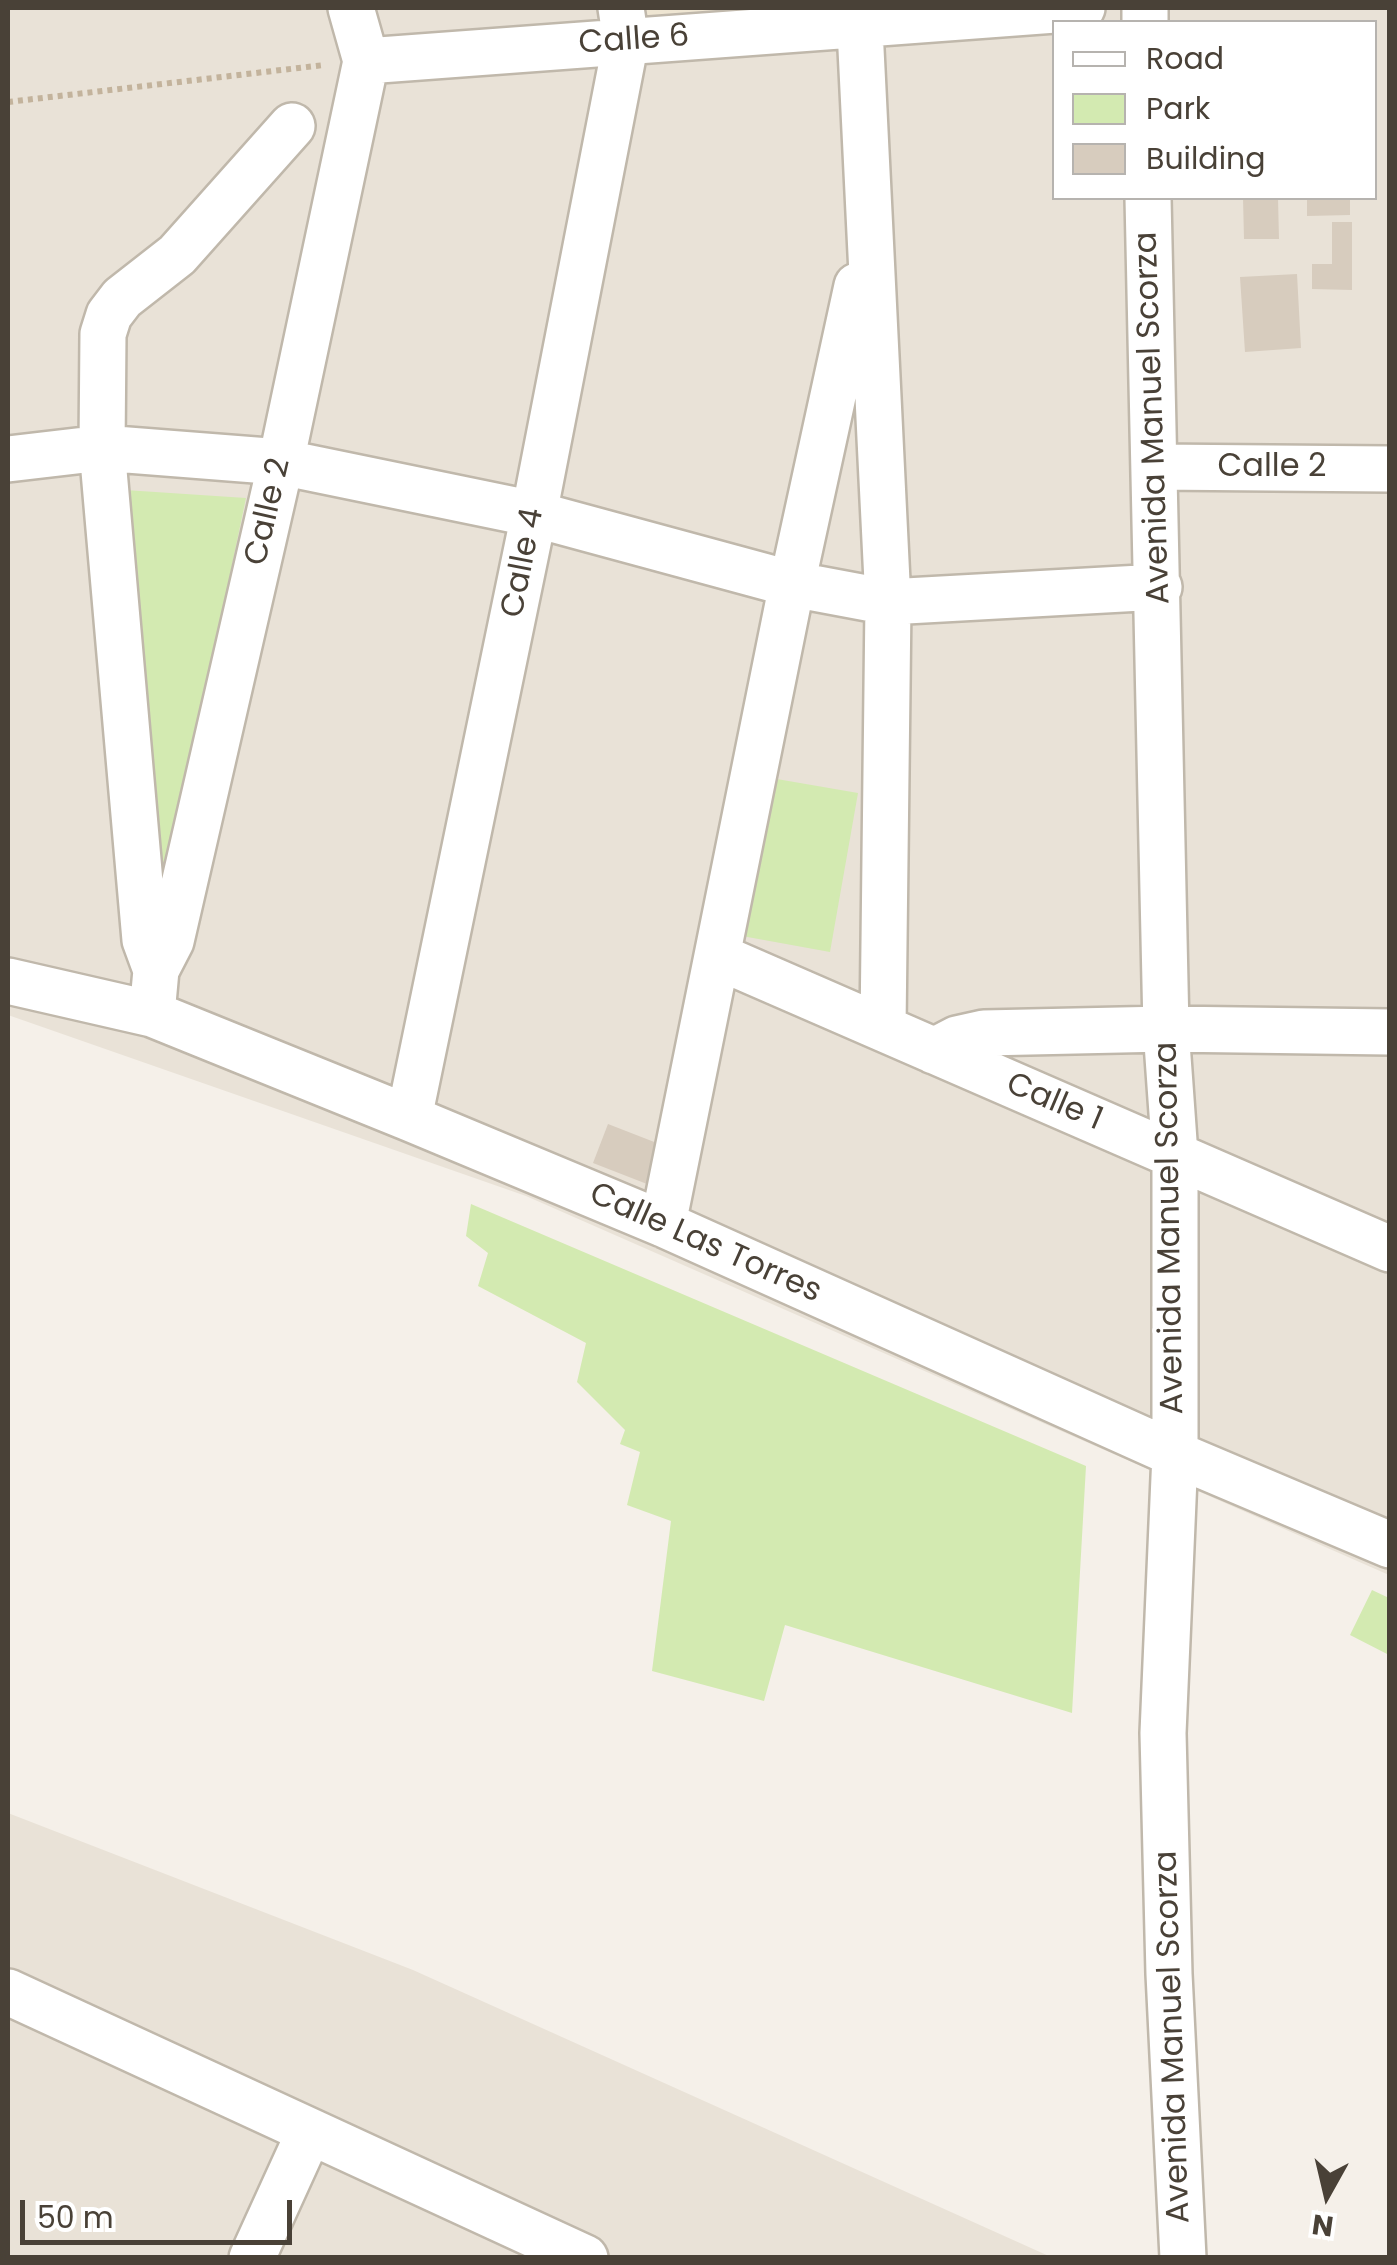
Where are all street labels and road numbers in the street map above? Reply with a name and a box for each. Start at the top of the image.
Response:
street label: Calle 6 [577,18,691,64]
street label: Avenida Manuel Scorza [1128,231,1180,605]
street label: Calle 2 [1218,449,1326,487]
street label: Calle 2 [238,455,300,569]
street label: Calle 4 [495,505,553,621]
street label: Avenida Manuel Scorza [1149,1041,1193,1415]
street label: Calle 1 [1000,1066,1108,1140]
street label: Calle Las Torres [583,1176,827,1312]
street label: Avenida Manuel Scorza [1148,1850,1200,2224]

